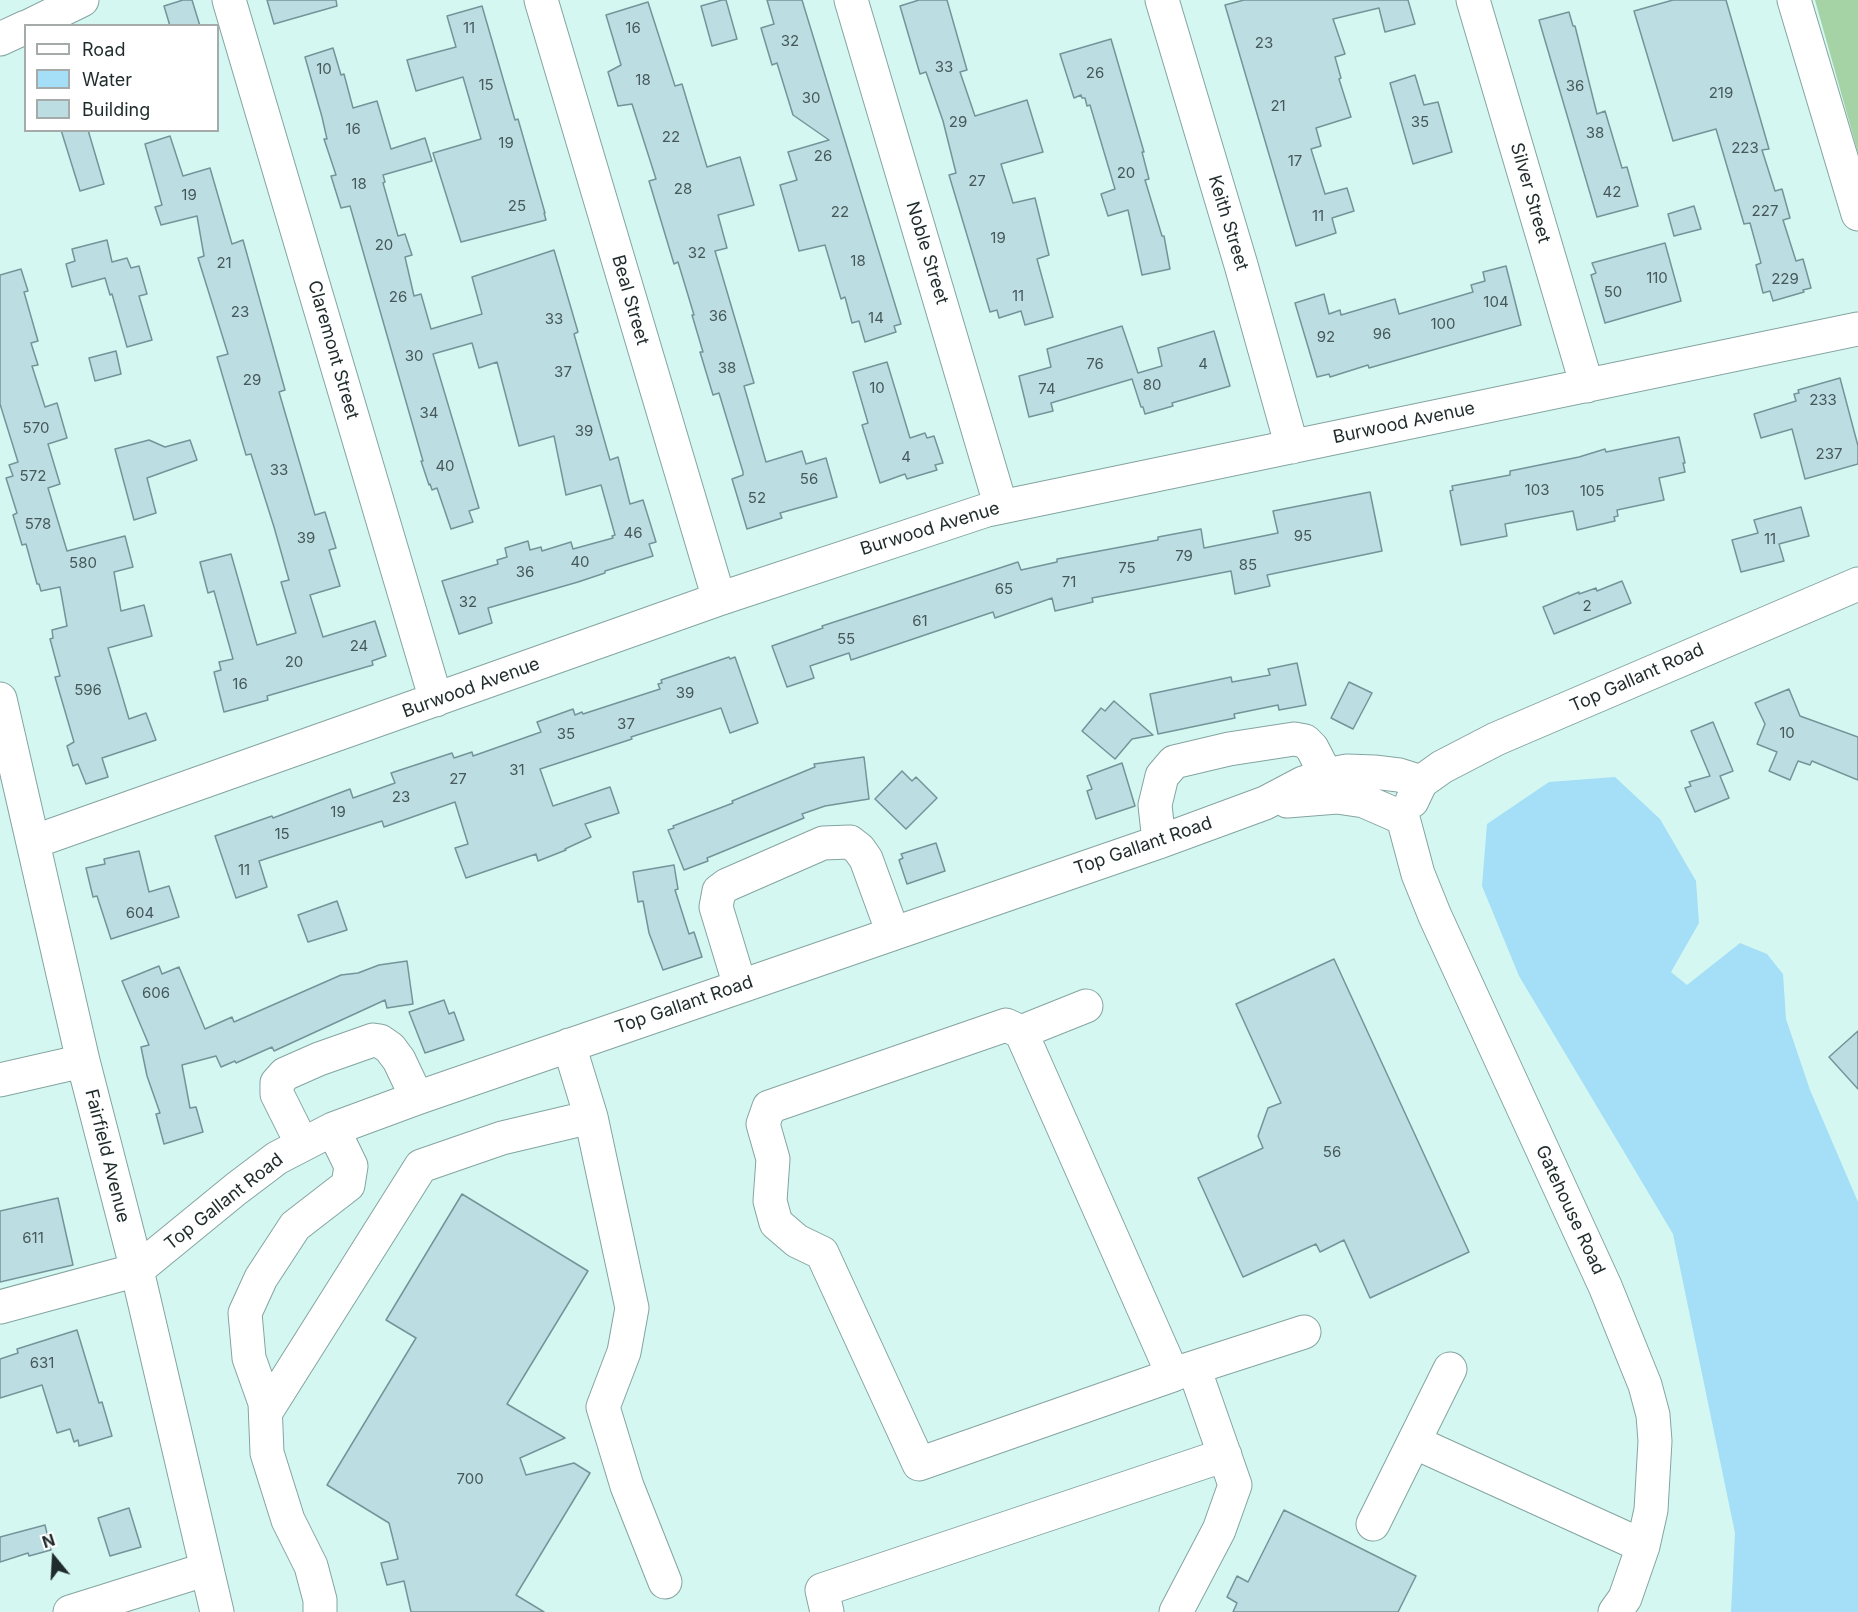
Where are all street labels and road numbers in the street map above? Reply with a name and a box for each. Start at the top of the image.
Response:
street label: Silver Street [1505,140,1555,246]
street label: Keith Street [1203,173,1253,273]
street label: Noble Street [901,199,953,307]
street label: Beal Street [607,252,653,348]
street label: Claremont Street [303,278,363,422]
street label: Burwood Avenue [1331,397,1477,449]
street label: Burwood Avenue [858,498,1002,560]
street label: Top Gallant Road [1567,639,1707,717]
street label: Burwood Avenue [399,653,543,723]
street label: Top Gallant Road [1071,812,1215,880]
street label: Top Gallant Road [612,971,756,1039]
street label: Fairfield Avenue [80,1087,134,1225]
street label: Gatehouse Road [1531,1142,1609,1278]
street label: Top Gallant Road [160,1149,288,1255]

